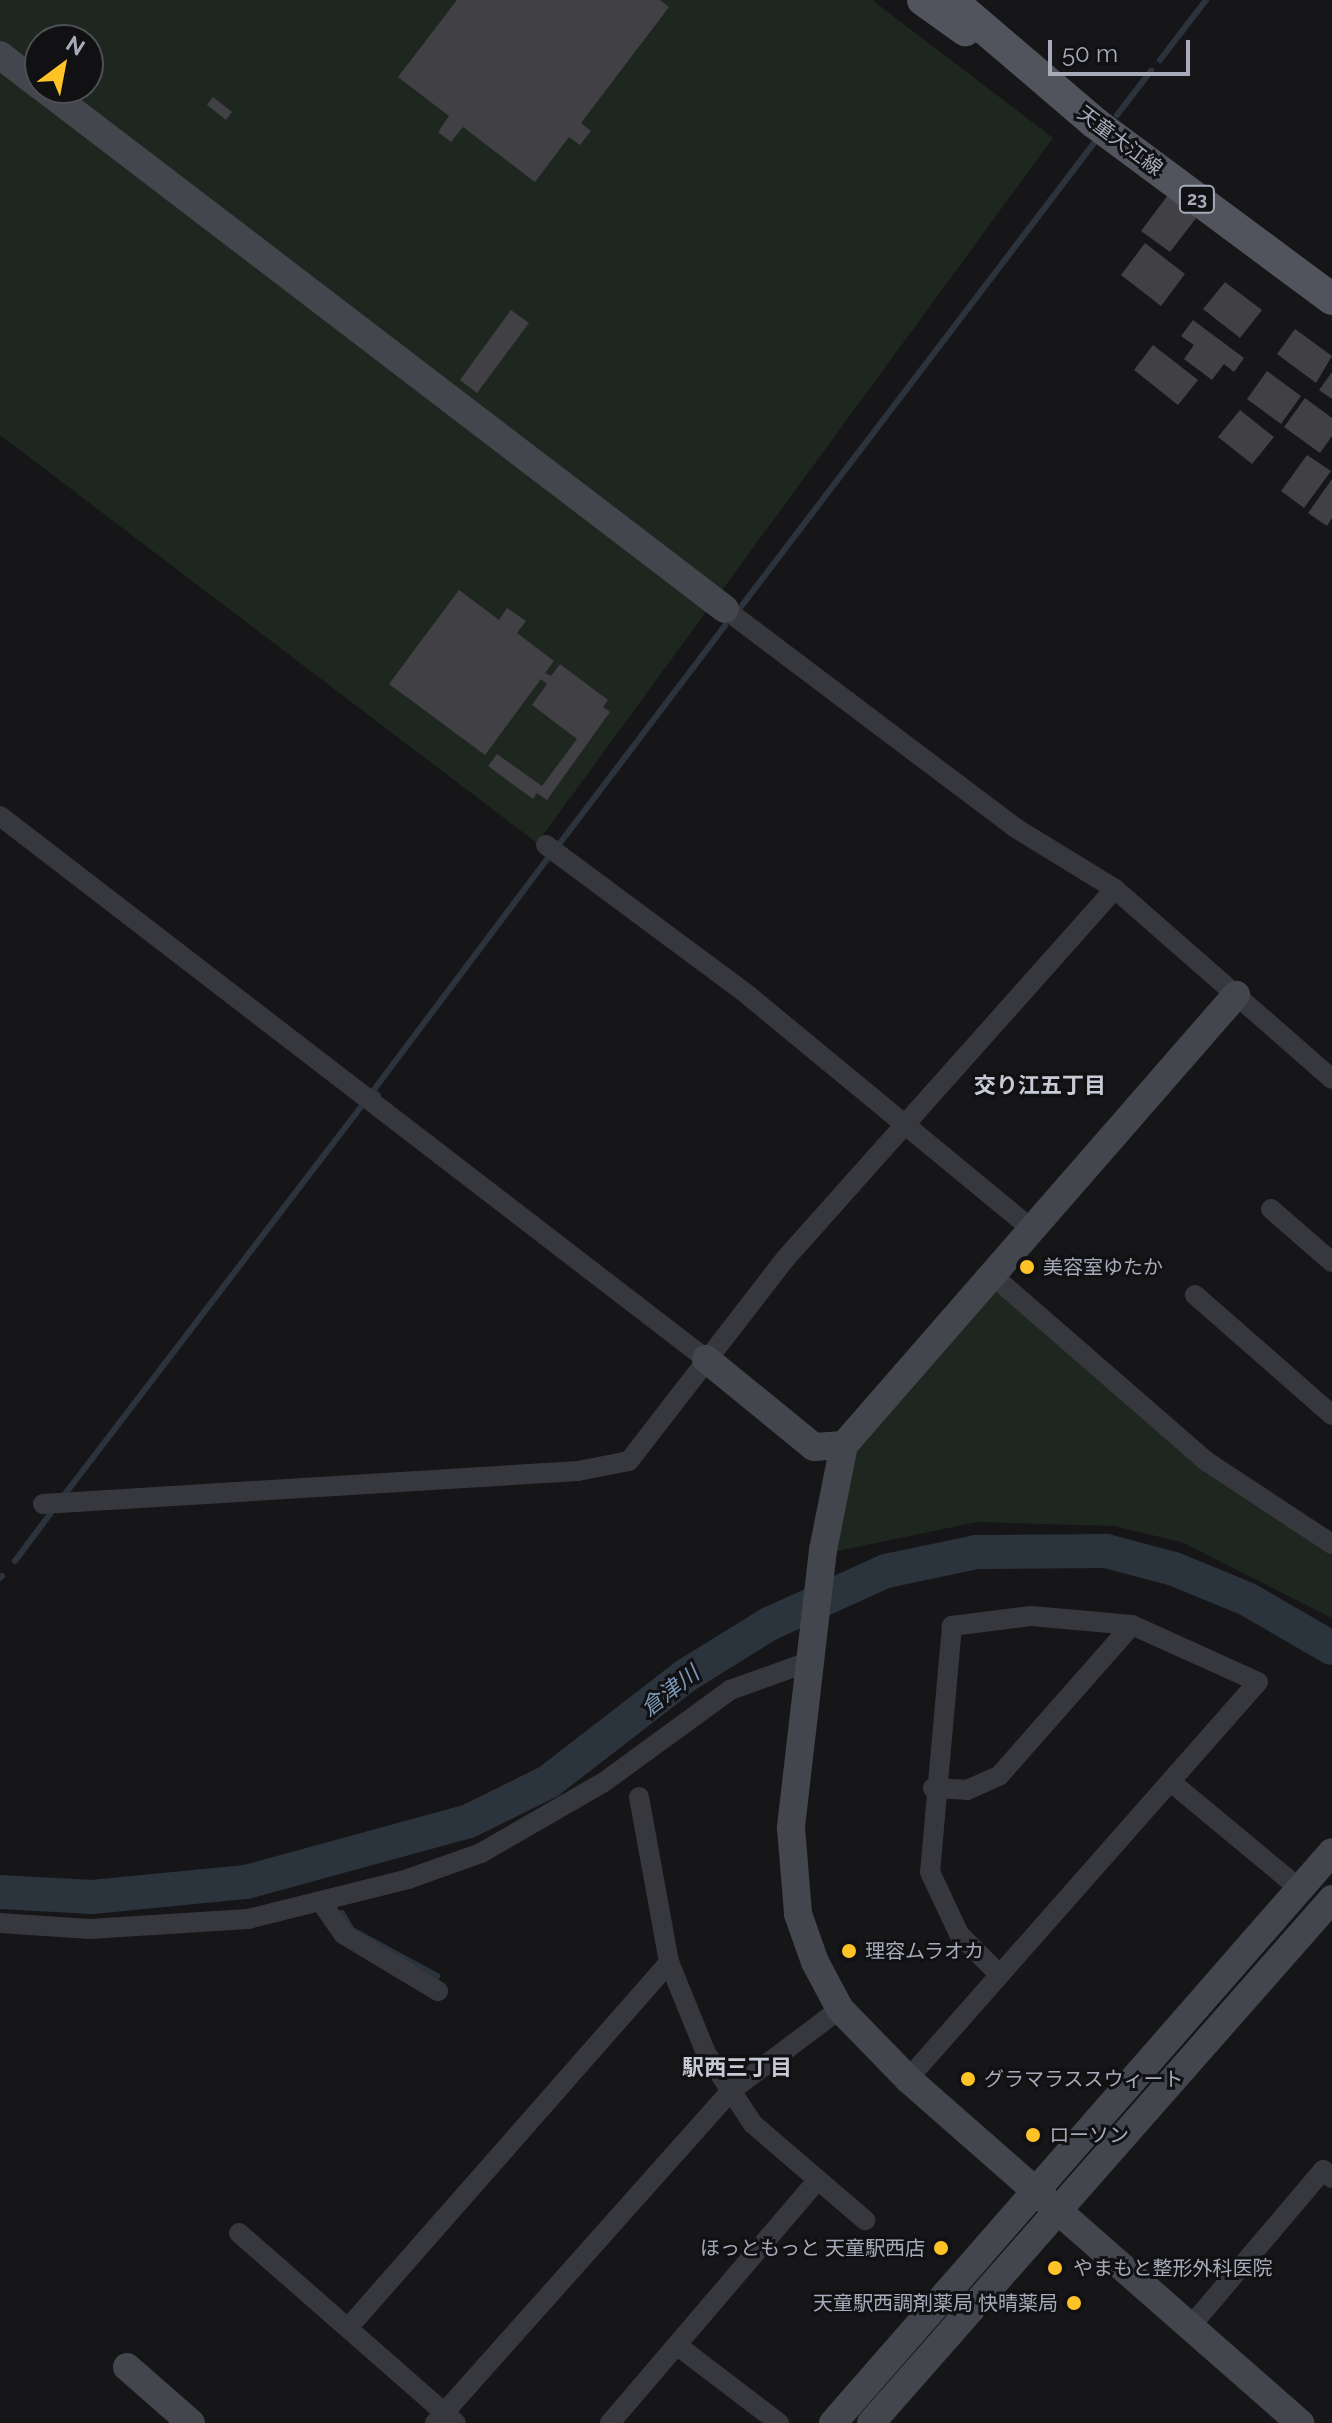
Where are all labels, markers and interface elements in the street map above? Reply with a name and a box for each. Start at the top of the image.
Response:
north arrow [24,24,104,104]
scale bar [1052,24,1194,74]
text: N [62,30,90,61]
text: 50 m [1062,39,1118,68]
street label: 天童大江線 [1073,101,1167,181]
road number: 23 [1177,185,1217,213]
district label: 交り江五丁目 [974,1073,1106,1099]
place label: 美容室ゆたか [1043,1255,1163,1279]
marker: 美容室ゆたか [1018,1258,1036,1276]
water label: 倉津川 [636,1660,704,1722]
place label: 理容ムラオカ [865,1939,985,1963]
marker: 理容ムラオカ [840,1942,858,1960]
district label: 駅西三丁目 [682,2055,792,2081]
place label: グラマラススウィート [984,2067,1184,2091]
marker: グラマラススウィート [959,2070,977,2088]
place label: ローソン [1049,2123,1129,2147]
marker: ローソン [1024,2126,1042,2144]
place label: ほっともっと 天童駅西店 [700,2236,925,2260]
marker: ほっともっと 天童駅西店 [932,2239,950,2257]
place label: やまもと整形外科医院 [1073,2256,1273,2280]
marker: やまもと整形外科医院 [1044,2257,1066,2279]
place label: 天童駅西調剤薬局 快晴薬局 [813,2291,1058,2315]
marker: 天童駅西調剤薬局 快晴薬局 [1065,2294,1083,2312]

